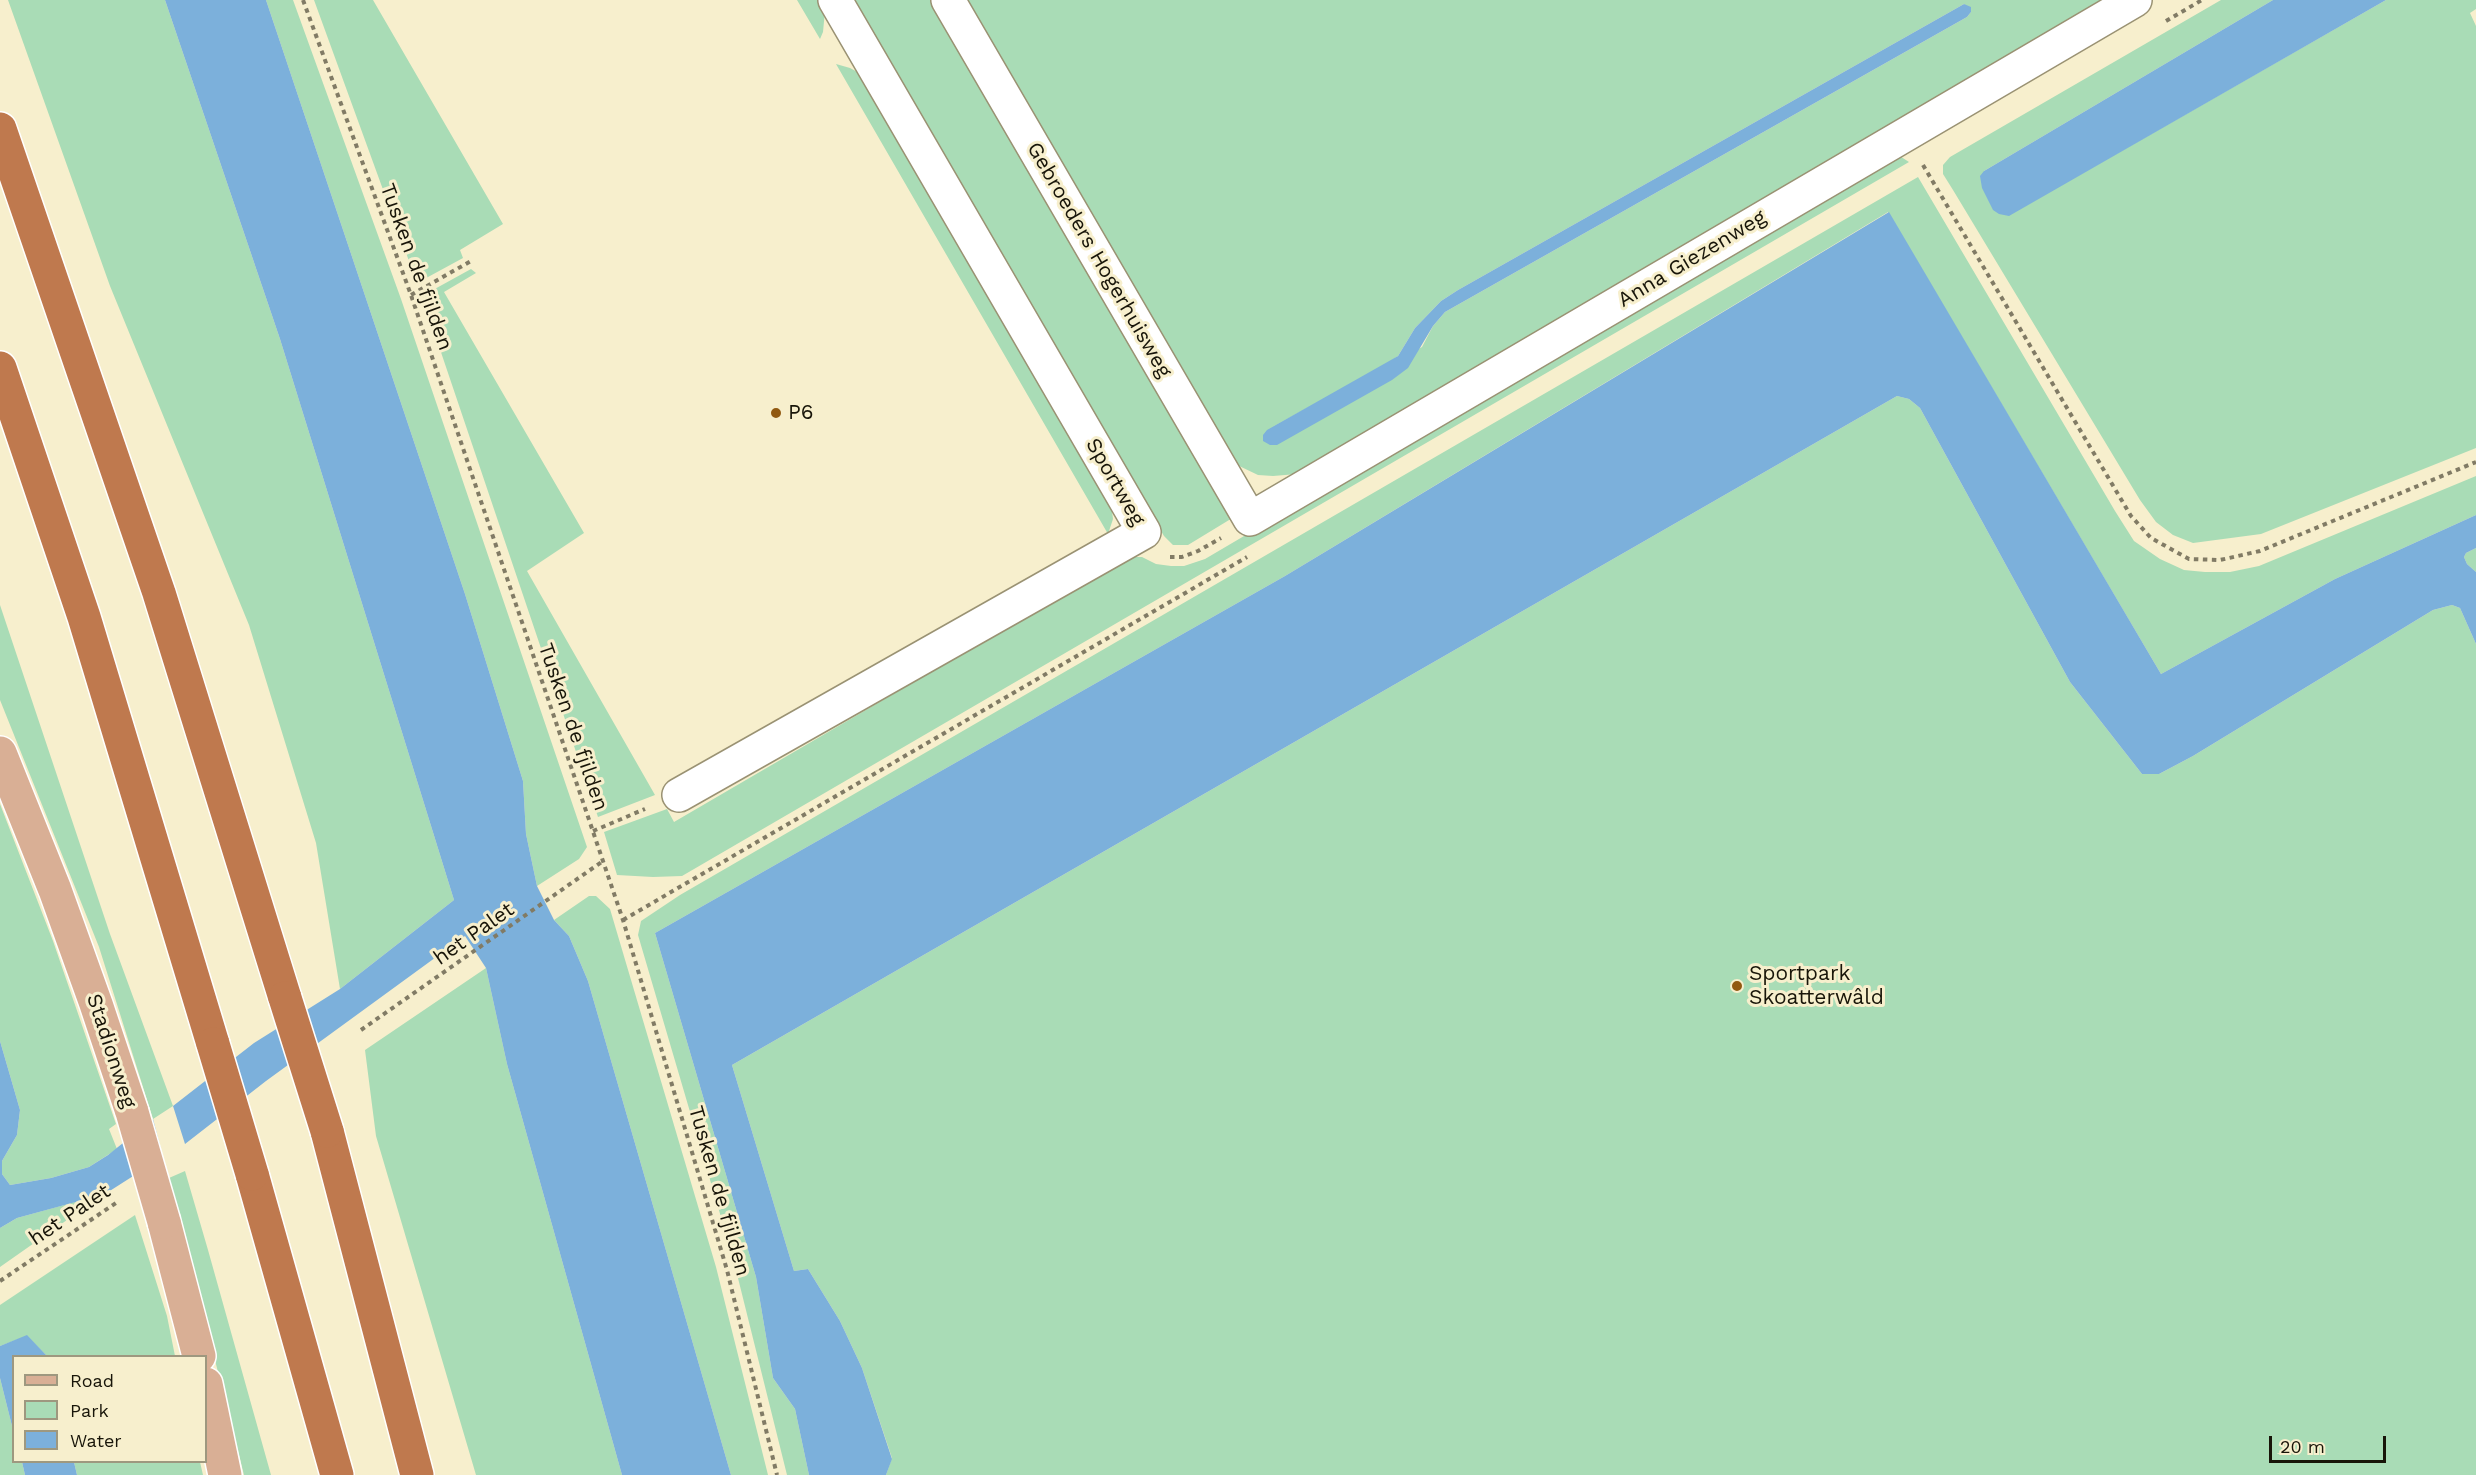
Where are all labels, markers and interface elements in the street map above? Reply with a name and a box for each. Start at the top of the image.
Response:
street label: Gebroeders Hogerhuisweg [1021,138,1177,382]
street label: Tusken de fjilden [374,180,458,354]
street label: Anna Giezenweg [1613,205,1771,313]
place label: P6 [788,400,814,426]
marker: P6 [769,406,783,420]
street label: Sportweg [1080,434,1150,530]
street label: Tusken de fjilden [532,640,614,814]
street label: het Palet [429,897,519,971]
place label: Sportpark Skoatterwâld [1749,961,1884,1011]
marker: Sportpark Skoatterwâld [1730,979,1744,993]
street label: Stadionweg [81,991,141,1111]
street label: Tusken de fjilden [683,1103,755,1279]
street label: het Palet [25,1179,115,1251]
legend [12,1355,207,1463]
text: Road [70,1370,114,1391]
text: Park [70,1400,109,1421]
scale bar [2272,1424,2389,1462]
text: Water [70,1430,122,1451]
text: 20 m [2280,1436,2325,1457]

